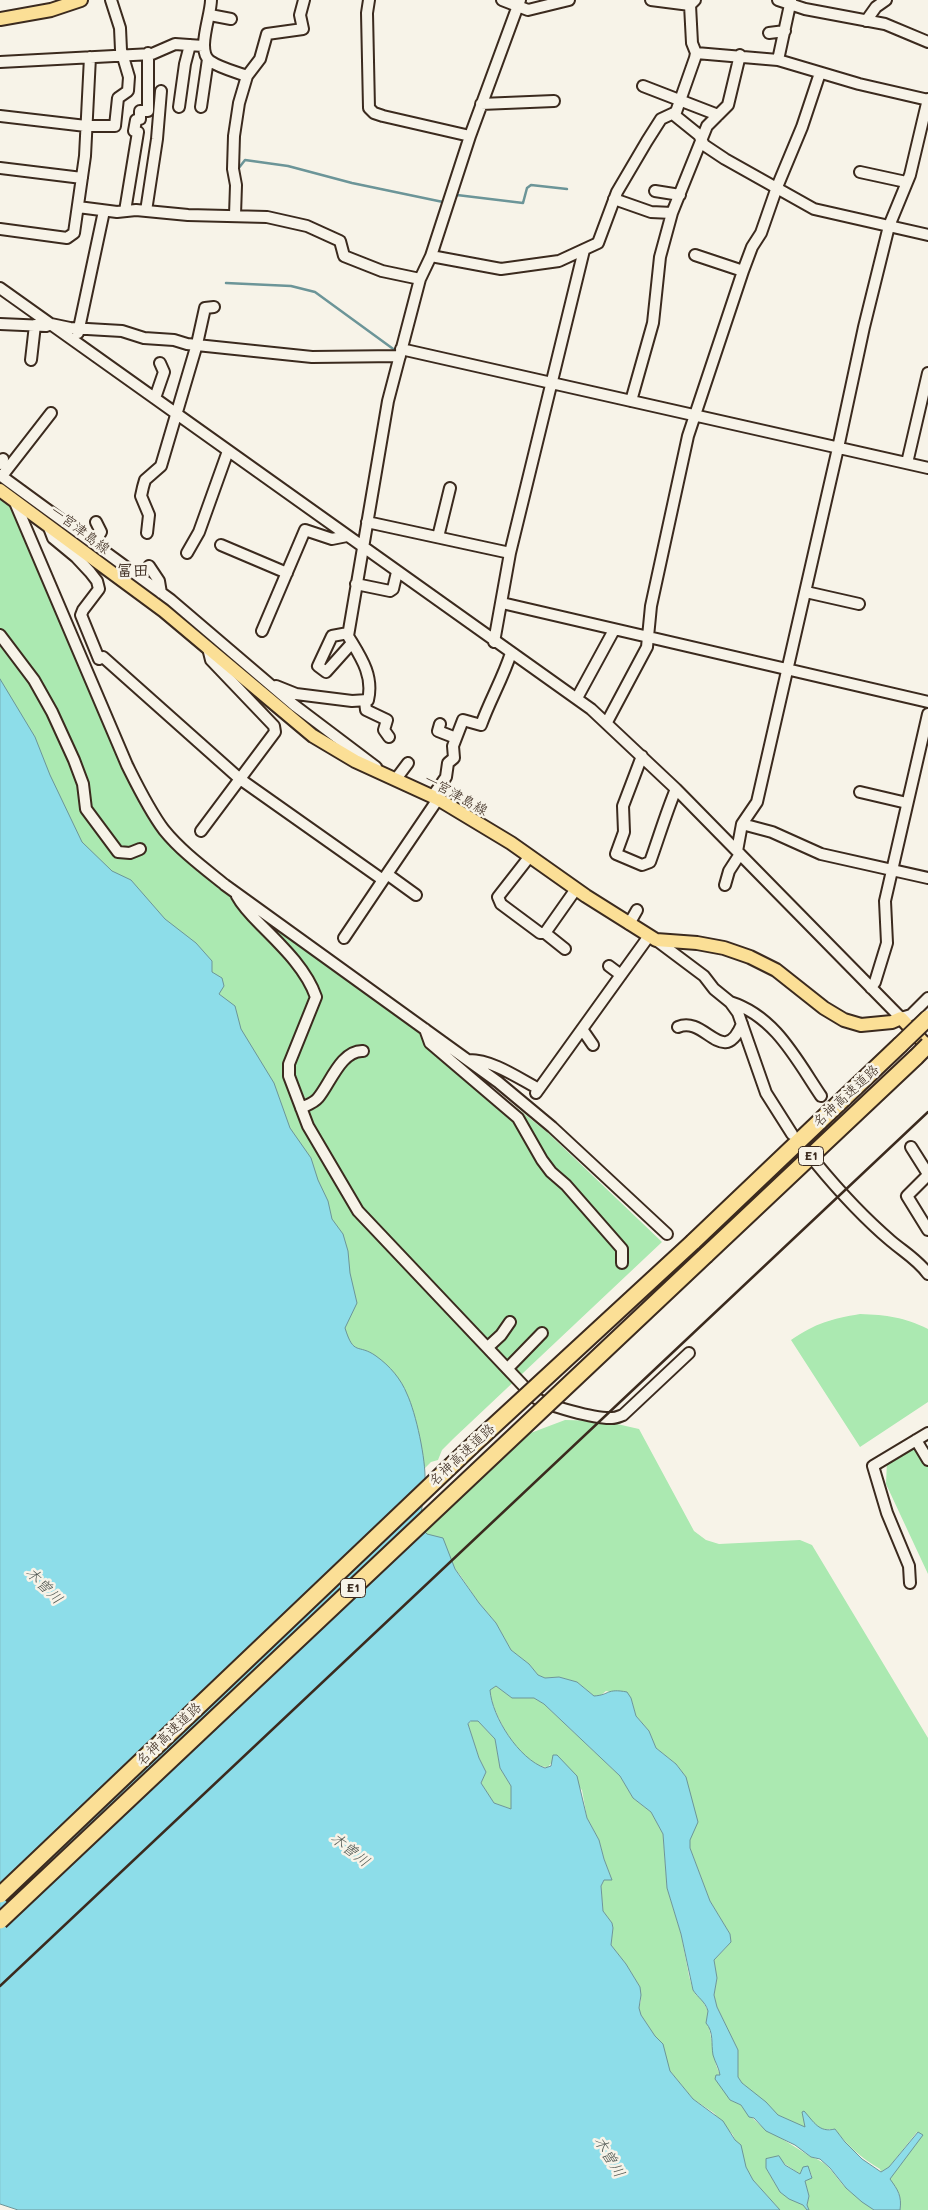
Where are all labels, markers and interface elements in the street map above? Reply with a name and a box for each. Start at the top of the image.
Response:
street label: 一宮津島線 [47,502,113,558]
district label: 冨田 [117,561,149,581]
street label: 一宮津島線 [421,771,491,819]
street label: 名神高速道路 [810,1061,882,1131]
road number: E1 [798,1146,824,1166]
street label: 名神高速道路 [426,1420,498,1490]
water label: 木曽川 [22,1564,66,1608]
road number: E1 [340,1579,366,1598]
street label: 名神高速道路 [133,1699,205,1769]
water label: 木曽川 [327,1829,373,1871]
water label: 木曽川 [590,2133,628,2181]

